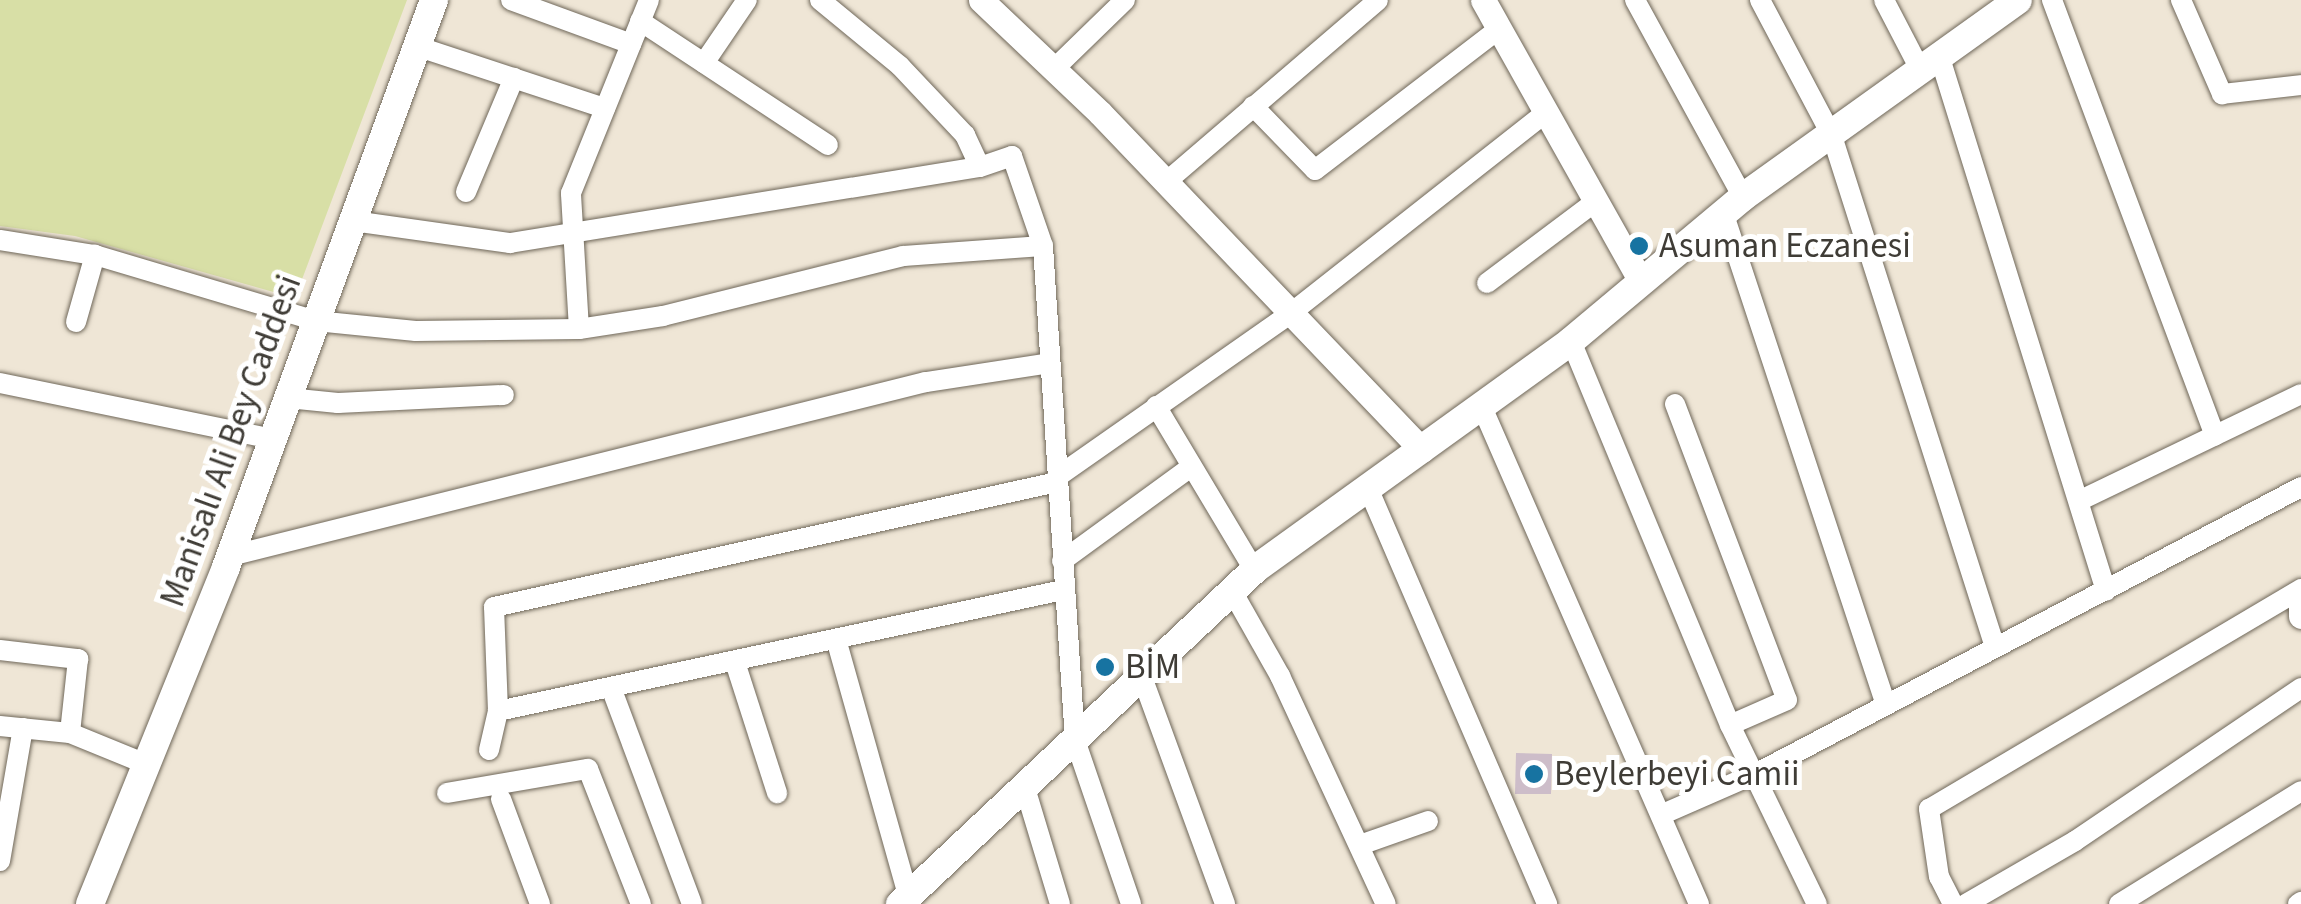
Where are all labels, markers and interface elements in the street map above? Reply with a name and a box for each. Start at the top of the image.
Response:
place label: Asuman Eczanesi [1659,225,1911,267]
marker: Asuman Eczanesi [1628,235,1650,257]
street label: Manisalı Ali Bey Caddesi [151,269,311,613]
place label: BİM [1125,646,1180,688]
marker: BİM [1094,656,1116,678]
place label: Beylerbeyi Camii [1554,753,1800,795]
marker: Beylerbeyi Camii [1523,763,1545,785]

